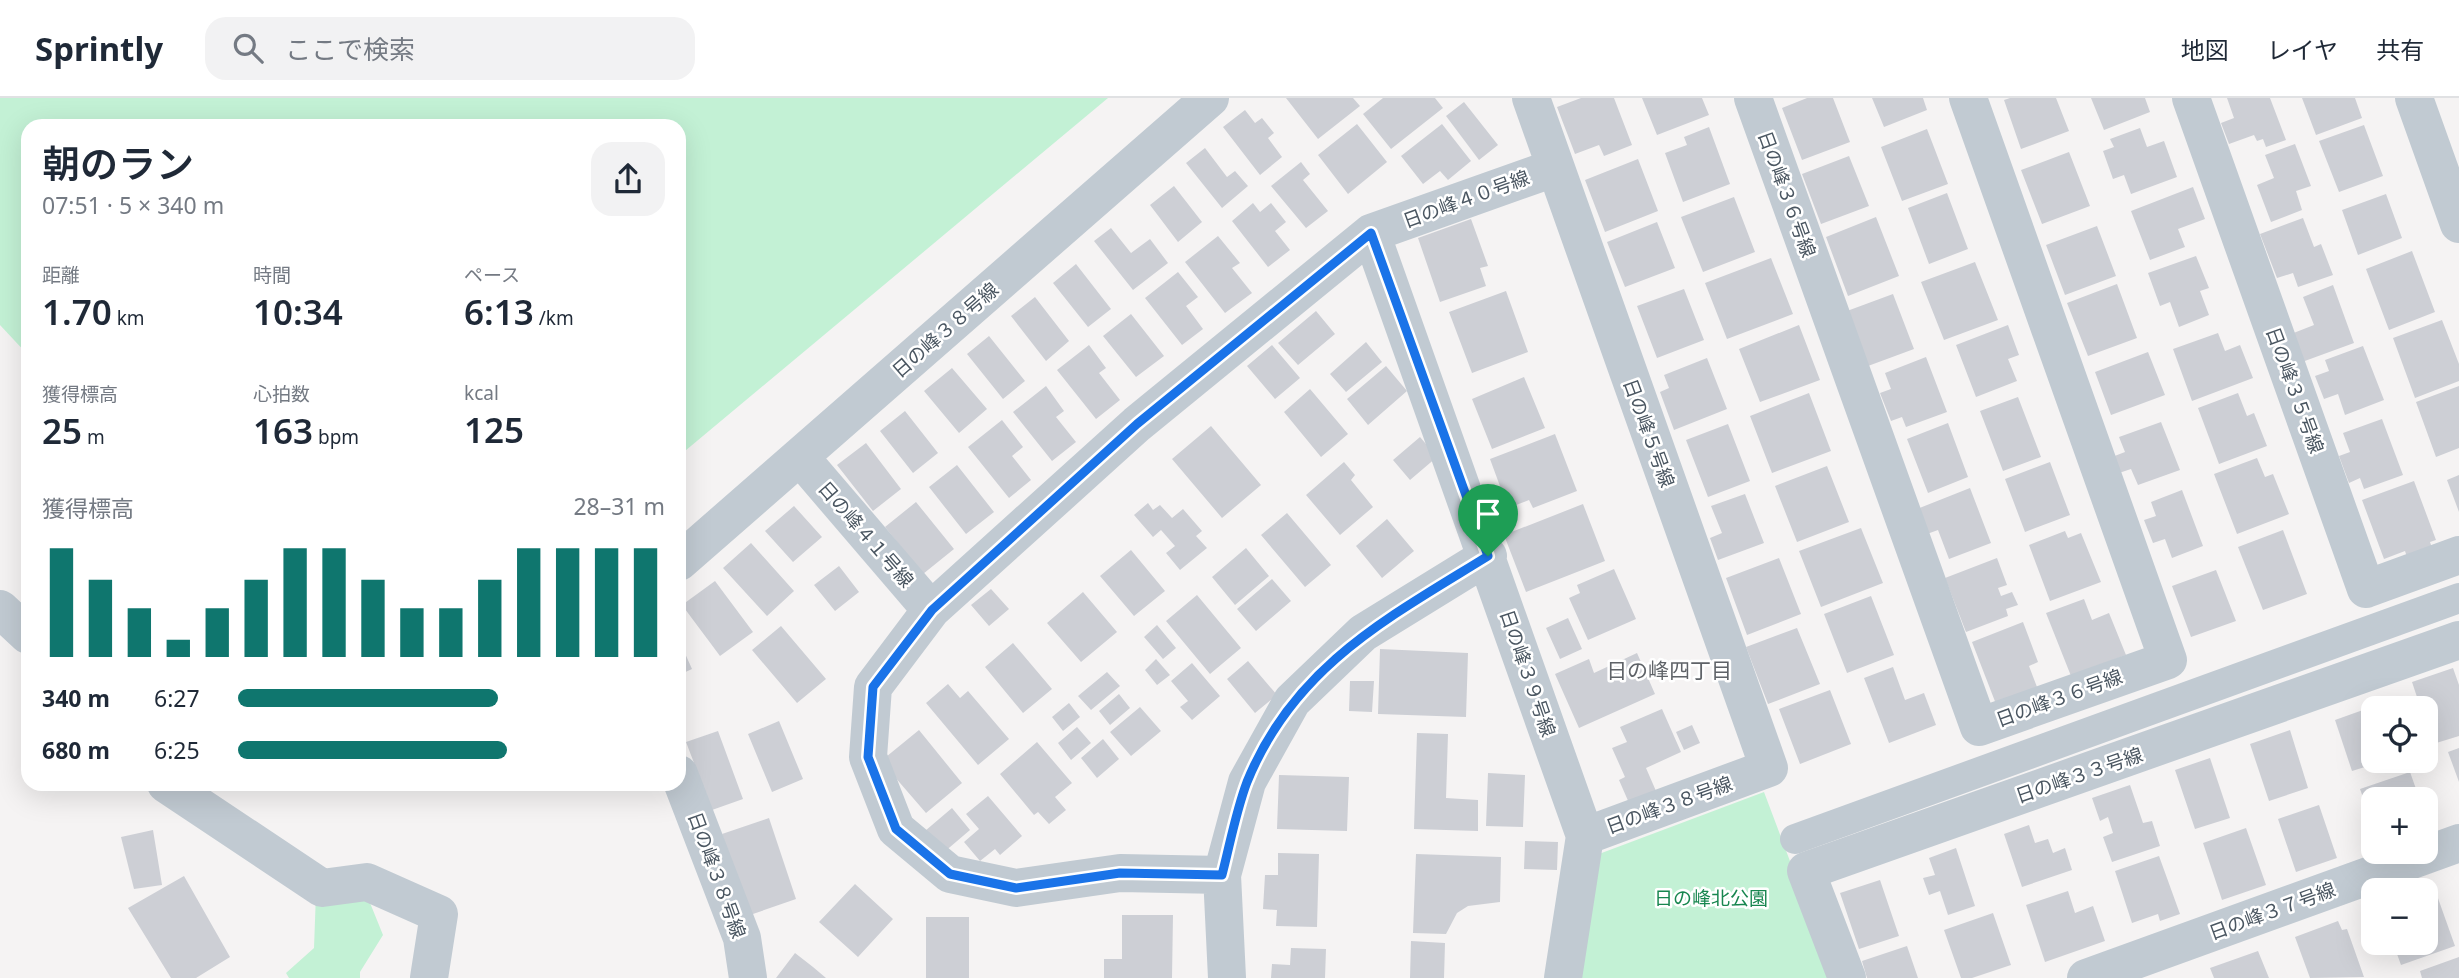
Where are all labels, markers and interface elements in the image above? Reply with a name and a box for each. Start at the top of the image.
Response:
search box [205,17,695,80]
text: Sprintly [35,26,163,71]
icon: search [229,29,267,67]
text: ここで検索 [285,31,415,67]
text: 地図 [2181,33,2229,66]
text: レイヤ [2267,33,2338,66]
text: 共有 [2376,33,2424,66]
street label: 日の峰３６号線 [1752,127,1822,261]
text: 朝のラン [42,137,194,189]
button: share [591,142,665,216]
street label: 日の峰４０号線 [1399,164,1533,234]
text: 07:51 · 5 × 340 m [42,189,224,221]
text: 距離 [42,262,80,288]
text: 時間 [253,262,291,288]
text: ペース [464,262,520,288]
street label: 日の峰３８号線 [886,277,1004,383]
text: 1.70 [42,288,112,335]
text: 10:34 [253,288,343,335]
text: 6:13 [464,288,534,335]
text: km [112,305,145,331]
text: /km [534,305,574,331]
street label: 日の峰３５号線 [2260,323,2330,457]
street label: 日の峰５号線 [1617,375,1681,491]
text: kcal [464,380,499,406]
text: 獲得標高 [42,381,118,407]
text: 心拍数 [253,381,310,407]
text: 125 [464,406,524,453]
text: 25 [42,407,82,454]
text: 163 [253,407,313,454]
text: m [82,424,105,450]
text: bpm [313,424,359,450]
street label: 日の峰４１号線 [813,475,919,593]
pin [1458,484,1518,556]
text: 28–31 m [573,490,665,522]
text: 獲得標高 [42,492,134,524]
icon: arrive [1469,495,1507,533]
street label: 日の峰３９号線 [1494,606,1562,740]
district label: 日の峰四丁目 [1606,656,1732,684]
street label: 日の峰３６号線 [1992,663,2126,733]
text: 340 m [42,682,110,714]
text: 6:27 [154,682,200,714]
map controls [2361,696,2438,955]
button: locate [2361,696,2438,773]
text: 680 m [42,734,110,766]
text: 6:25 [154,734,200,766]
street label: 日の峰３３号線 [2012,741,2146,809]
street label: 日の峰３８号線 [1602,770,1736,840]
button: + [2361,787,2438,864]
street label: 日の峰３８号線 [682,808,752,942]
street label: 日の峰３７号線 [2205,876,2339,946]
button: − [2361,878,2438,955]
park label: 日の峰北公園 [1654,885,1768,911]

